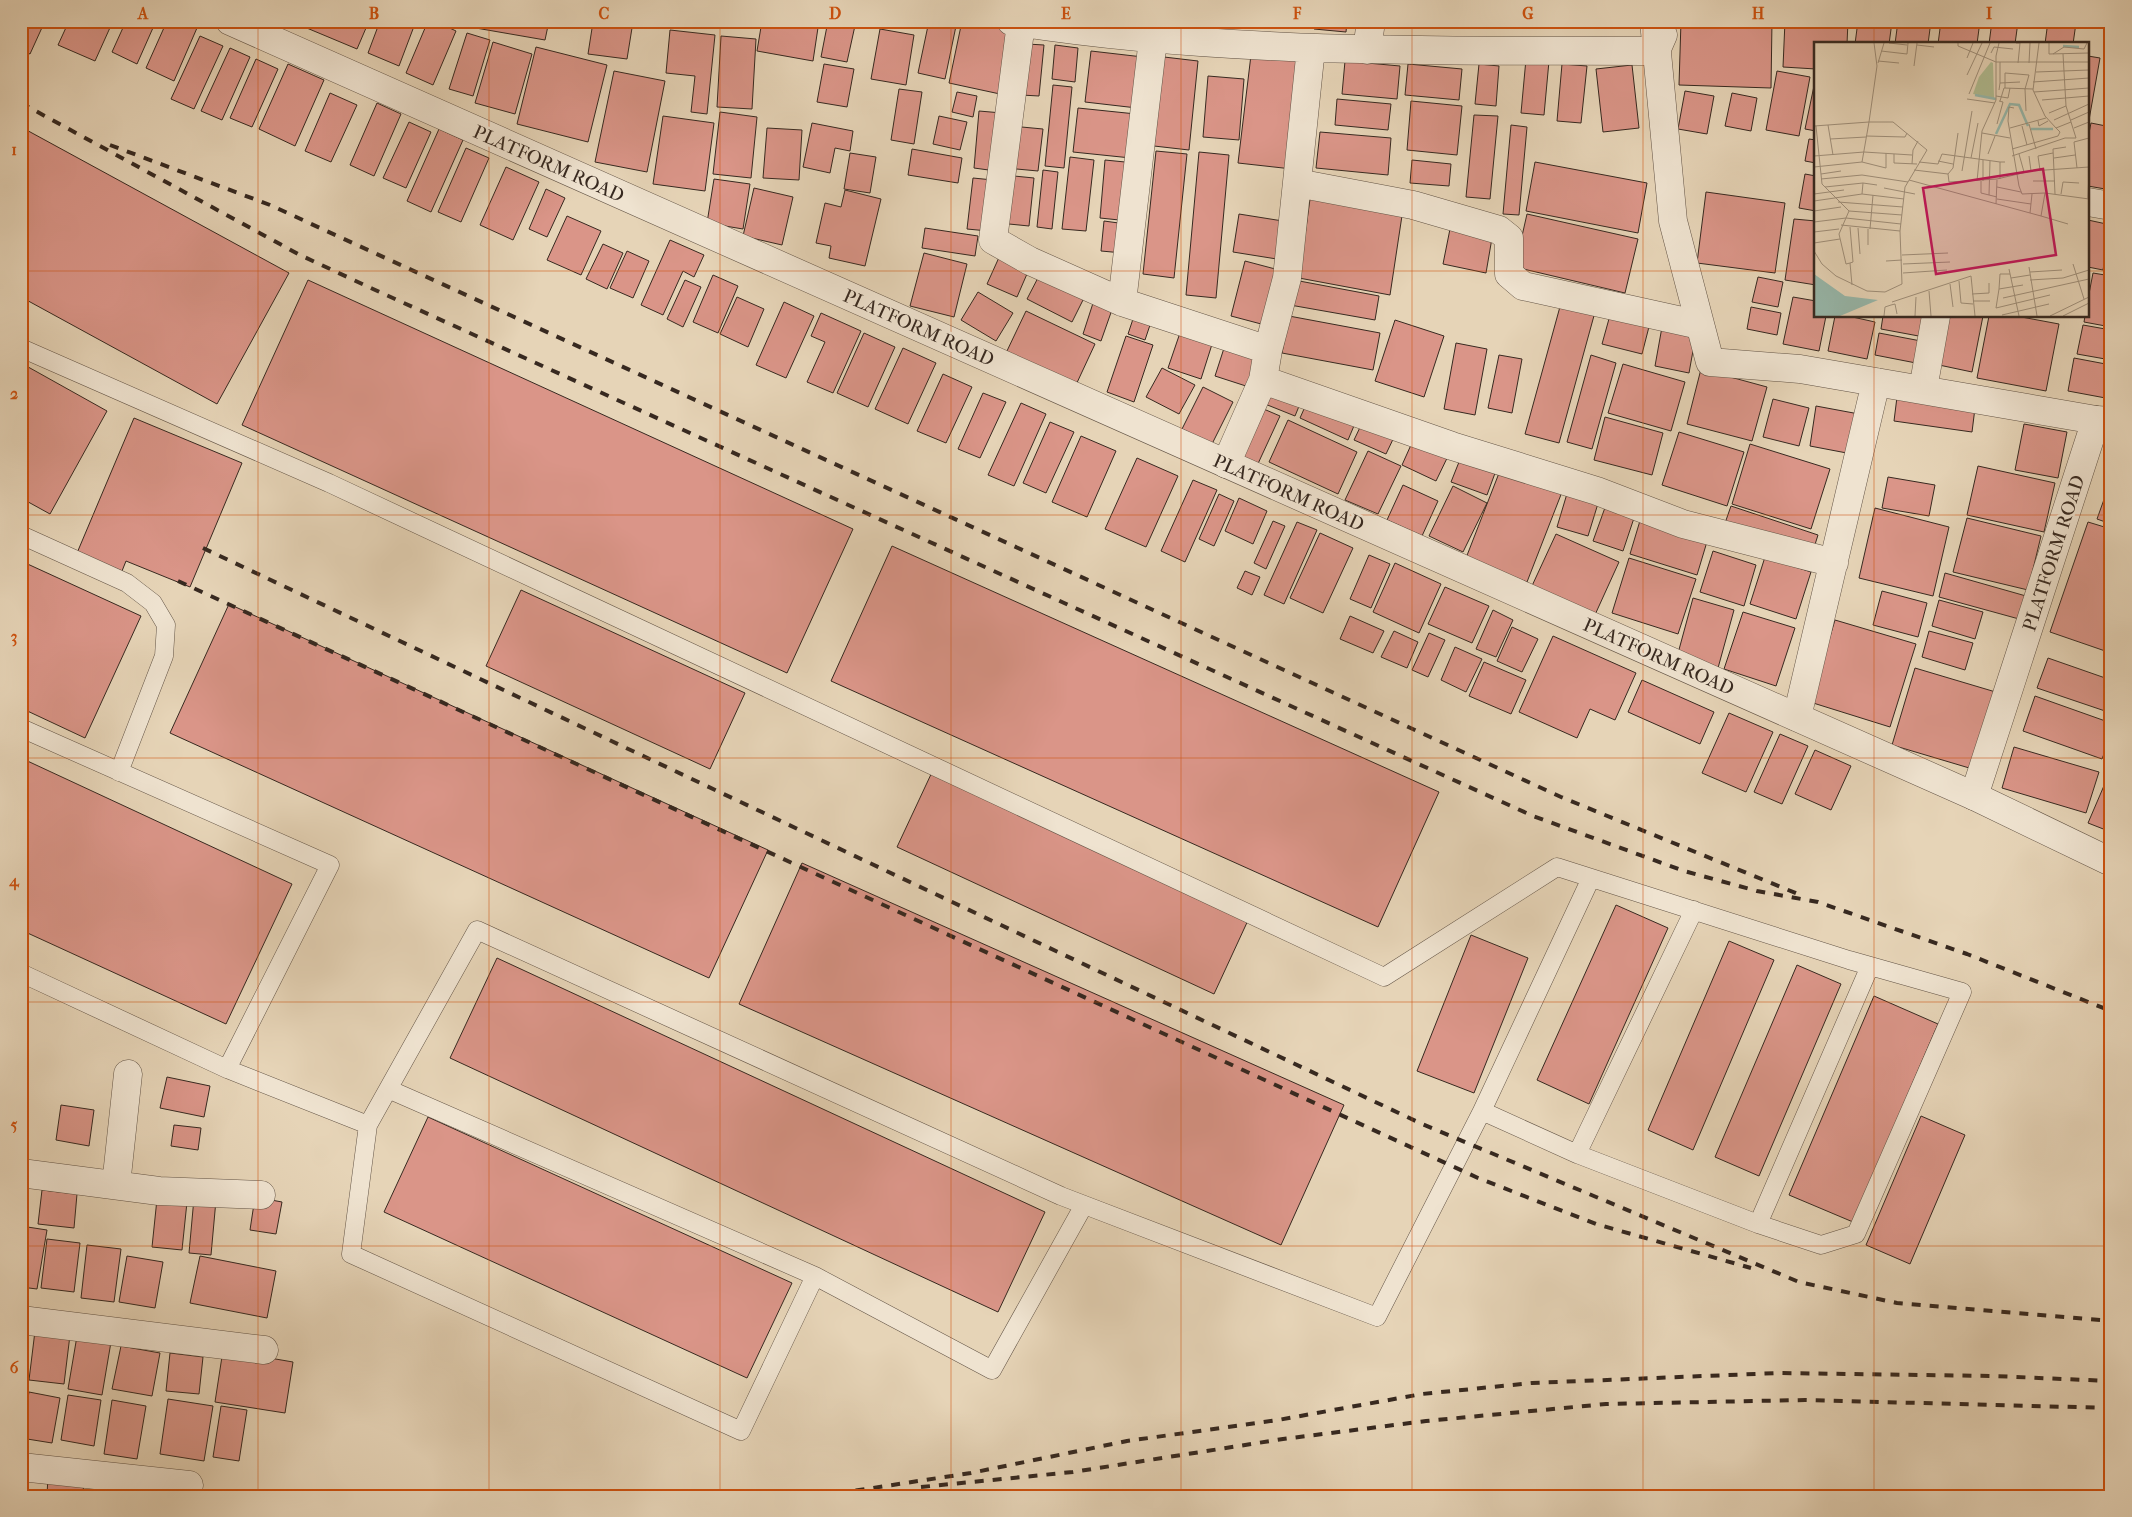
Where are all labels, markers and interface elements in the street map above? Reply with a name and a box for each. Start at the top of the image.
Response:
text: A [137,4,149,23]
text: B [369,4,379,23]
text: C [599,4,610,23]
text: D [829,4,841,23]
text: E [1061,4,1071,23]
text: F [1292,4,1302,23]
text: G [1522,4,1534,23]
text: H [1752,4,1765,23]
text: I [1986,4,1993,23]
inset map [1814,42,2090,318]
street label: PLATFORM ROAD [470,121,627,207]
text: 1 [11,140,17,159]
street label: PLATFORM ROAD [840,285,997,371]
text: 2 [10,384,18,403]
street label: PLATFORM ROAD [1210,450,1367,536]
street label: PLATFORM ROAD [2018,472,2090,634]
street label: PLATFORM ROAD [1580,614,1737,700]
text: 3 [11,627,17,647]
text: 4 [8,871,20,891]
text: 5 [11,1115,18,1134]
text: 6 [10,1358,19,1377]

